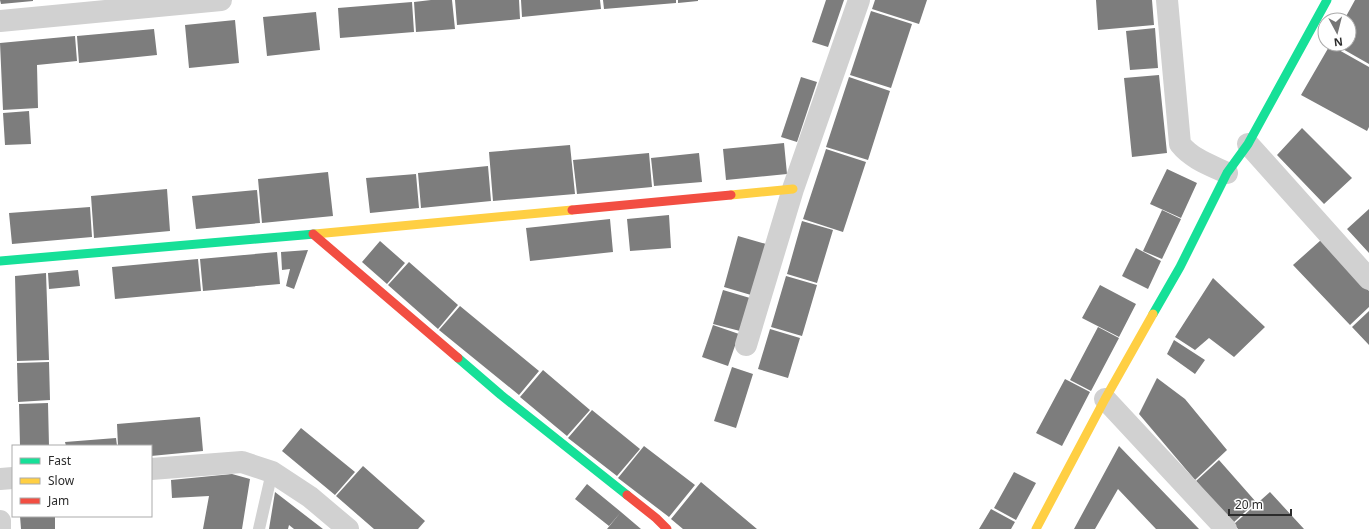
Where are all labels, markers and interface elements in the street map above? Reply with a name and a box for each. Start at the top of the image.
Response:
north arrow [1317,12,1357,52]
text: N [1333,34,1344,50]
legend [12,445,152,517]
text: Fast [48,452,72,469]
text: Slow [48,472,75,489]
scale bar [1229,491,1291,517]
text: Jam [47,492,69,509]
text: 20 m [1235,496,1263,513]

